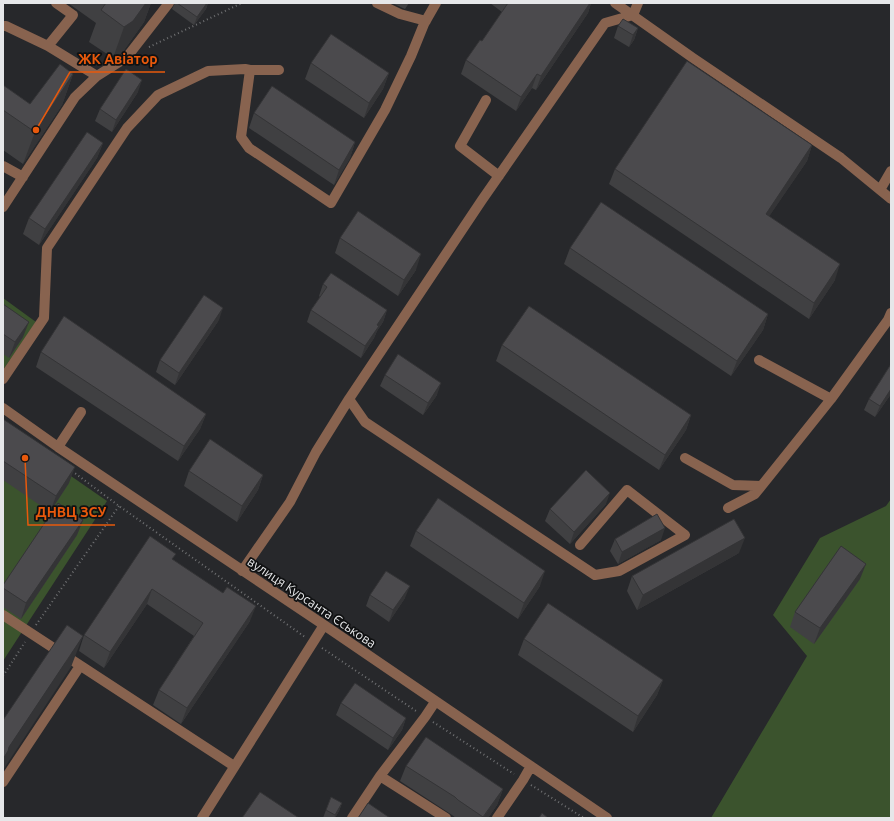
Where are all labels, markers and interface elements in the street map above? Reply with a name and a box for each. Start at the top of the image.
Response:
callout: ЖК Авіатор [70,46,165,72]
text: ЖК Авіатор [78,51,158,67]
callout: ДНВЦ ЗСУ [28,499,115,525]
text: ДНВЦ ЗСУ [36,504,107,520]
street label: вулиця Курсанта Єськова [245,554,379,650]

